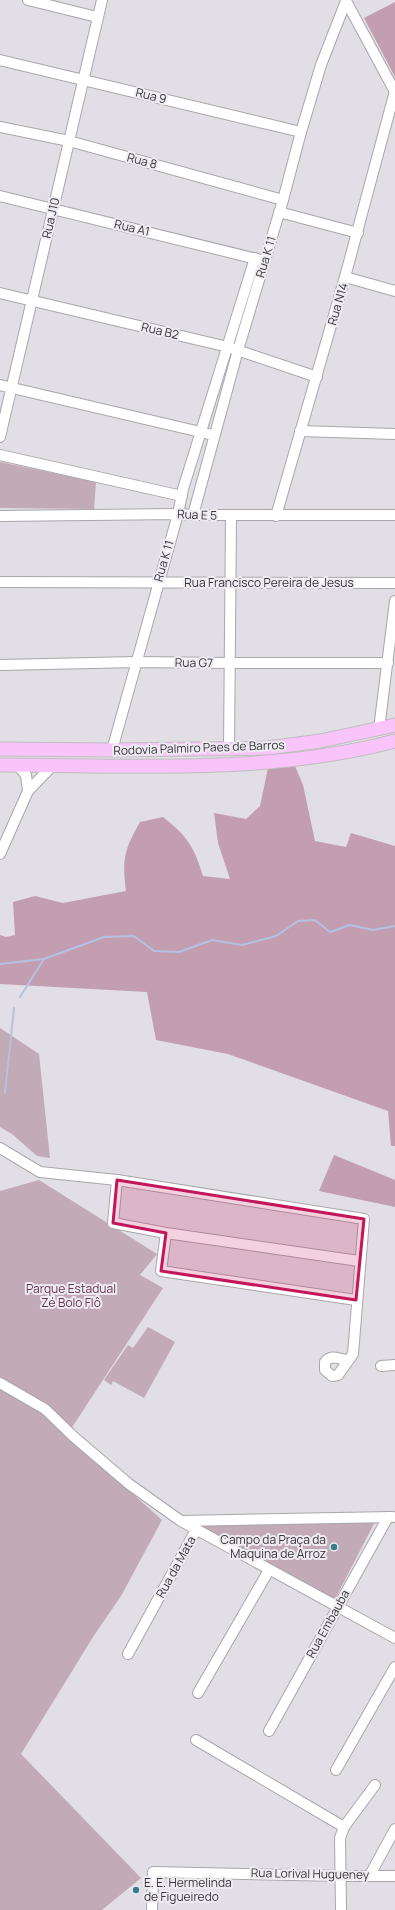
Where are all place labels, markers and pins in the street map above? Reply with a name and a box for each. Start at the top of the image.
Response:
place label: Campo da Praça da Maquina de Arroz [220,1531,326,1562]
marker: Campo da Praça da Maquina de Arroz [329,1542,339,1552]
place label: E. E. Hermelinda de Figueiredo [144,1874,232,1905]
marker: E. E. Hermelinda de Figueiredo [131,1885,141,1895]

